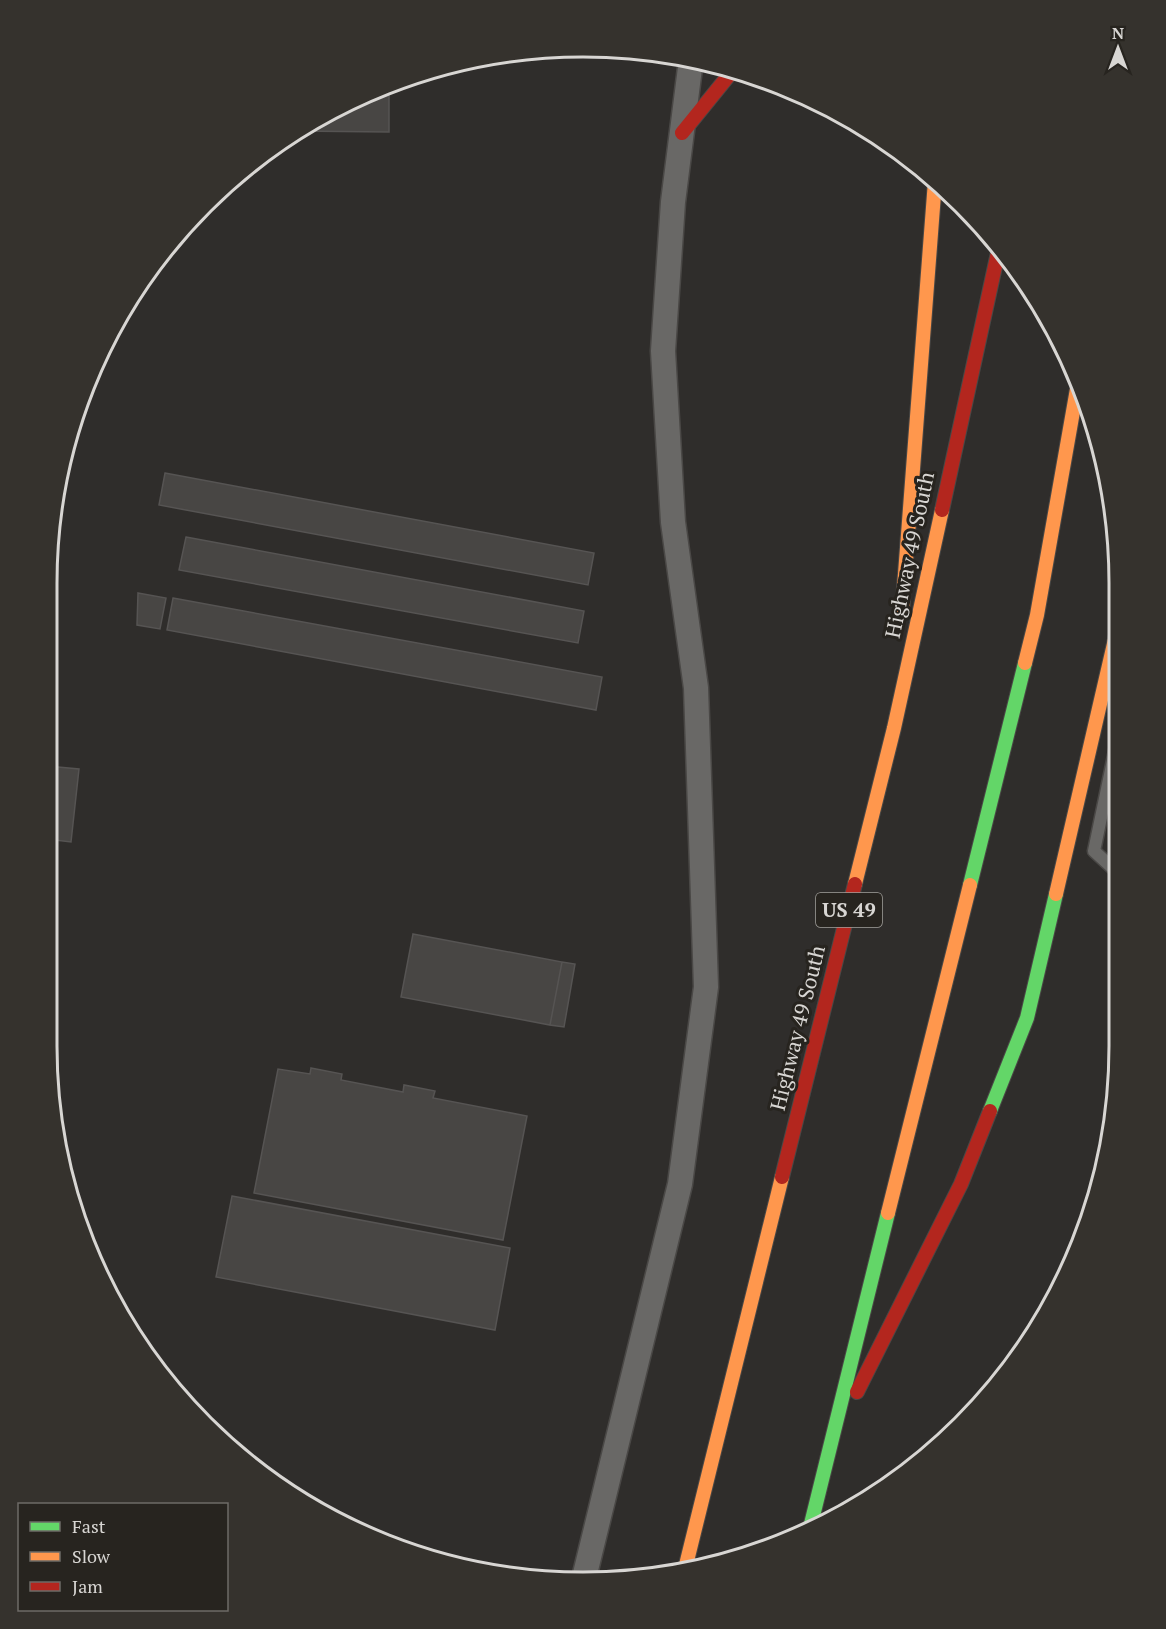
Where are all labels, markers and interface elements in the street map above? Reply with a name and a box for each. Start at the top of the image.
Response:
north arrow [1088,18,1148,78]
text: N [1112,22,1124,44]
street label: Highway 49 South [878,469,940,640]
road number: US 49 [816,893,882,927]
street label: Highway 49 South [763,942,831,1113]
legend [18,1503,228,1611]
text: Fast [72,1514,106,1538]
text: Slow [72,1544,111,1568]
text: Jam [72,1574,103,1598]

